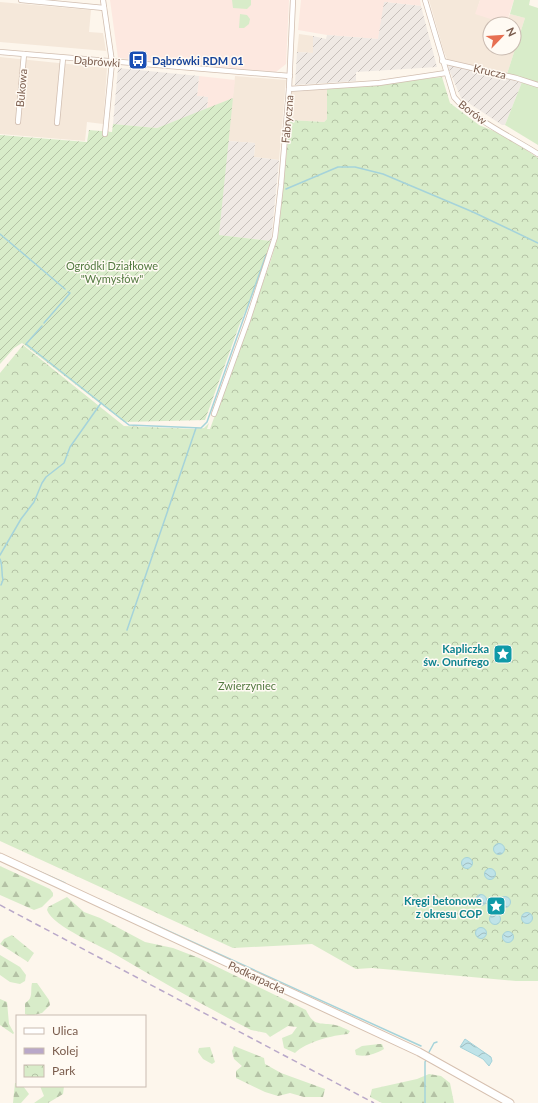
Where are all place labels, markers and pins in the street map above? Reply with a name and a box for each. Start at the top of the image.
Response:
bus stop icon: Dąbrówki RDM 01 [127,49,149,71]
place label: Dąbrówki RDM 01 [152,54,244,67]
place label: Kapliczka św. Onufrego [423,642,489,668]
place icon: Kapliczka św. Onufrego [492,643,514,665]
place label: Kręgi betonowe z okresu COP [404,894,482,920]
place icon: Kręgi betonowe z okresu COP [485,895,507,917]

